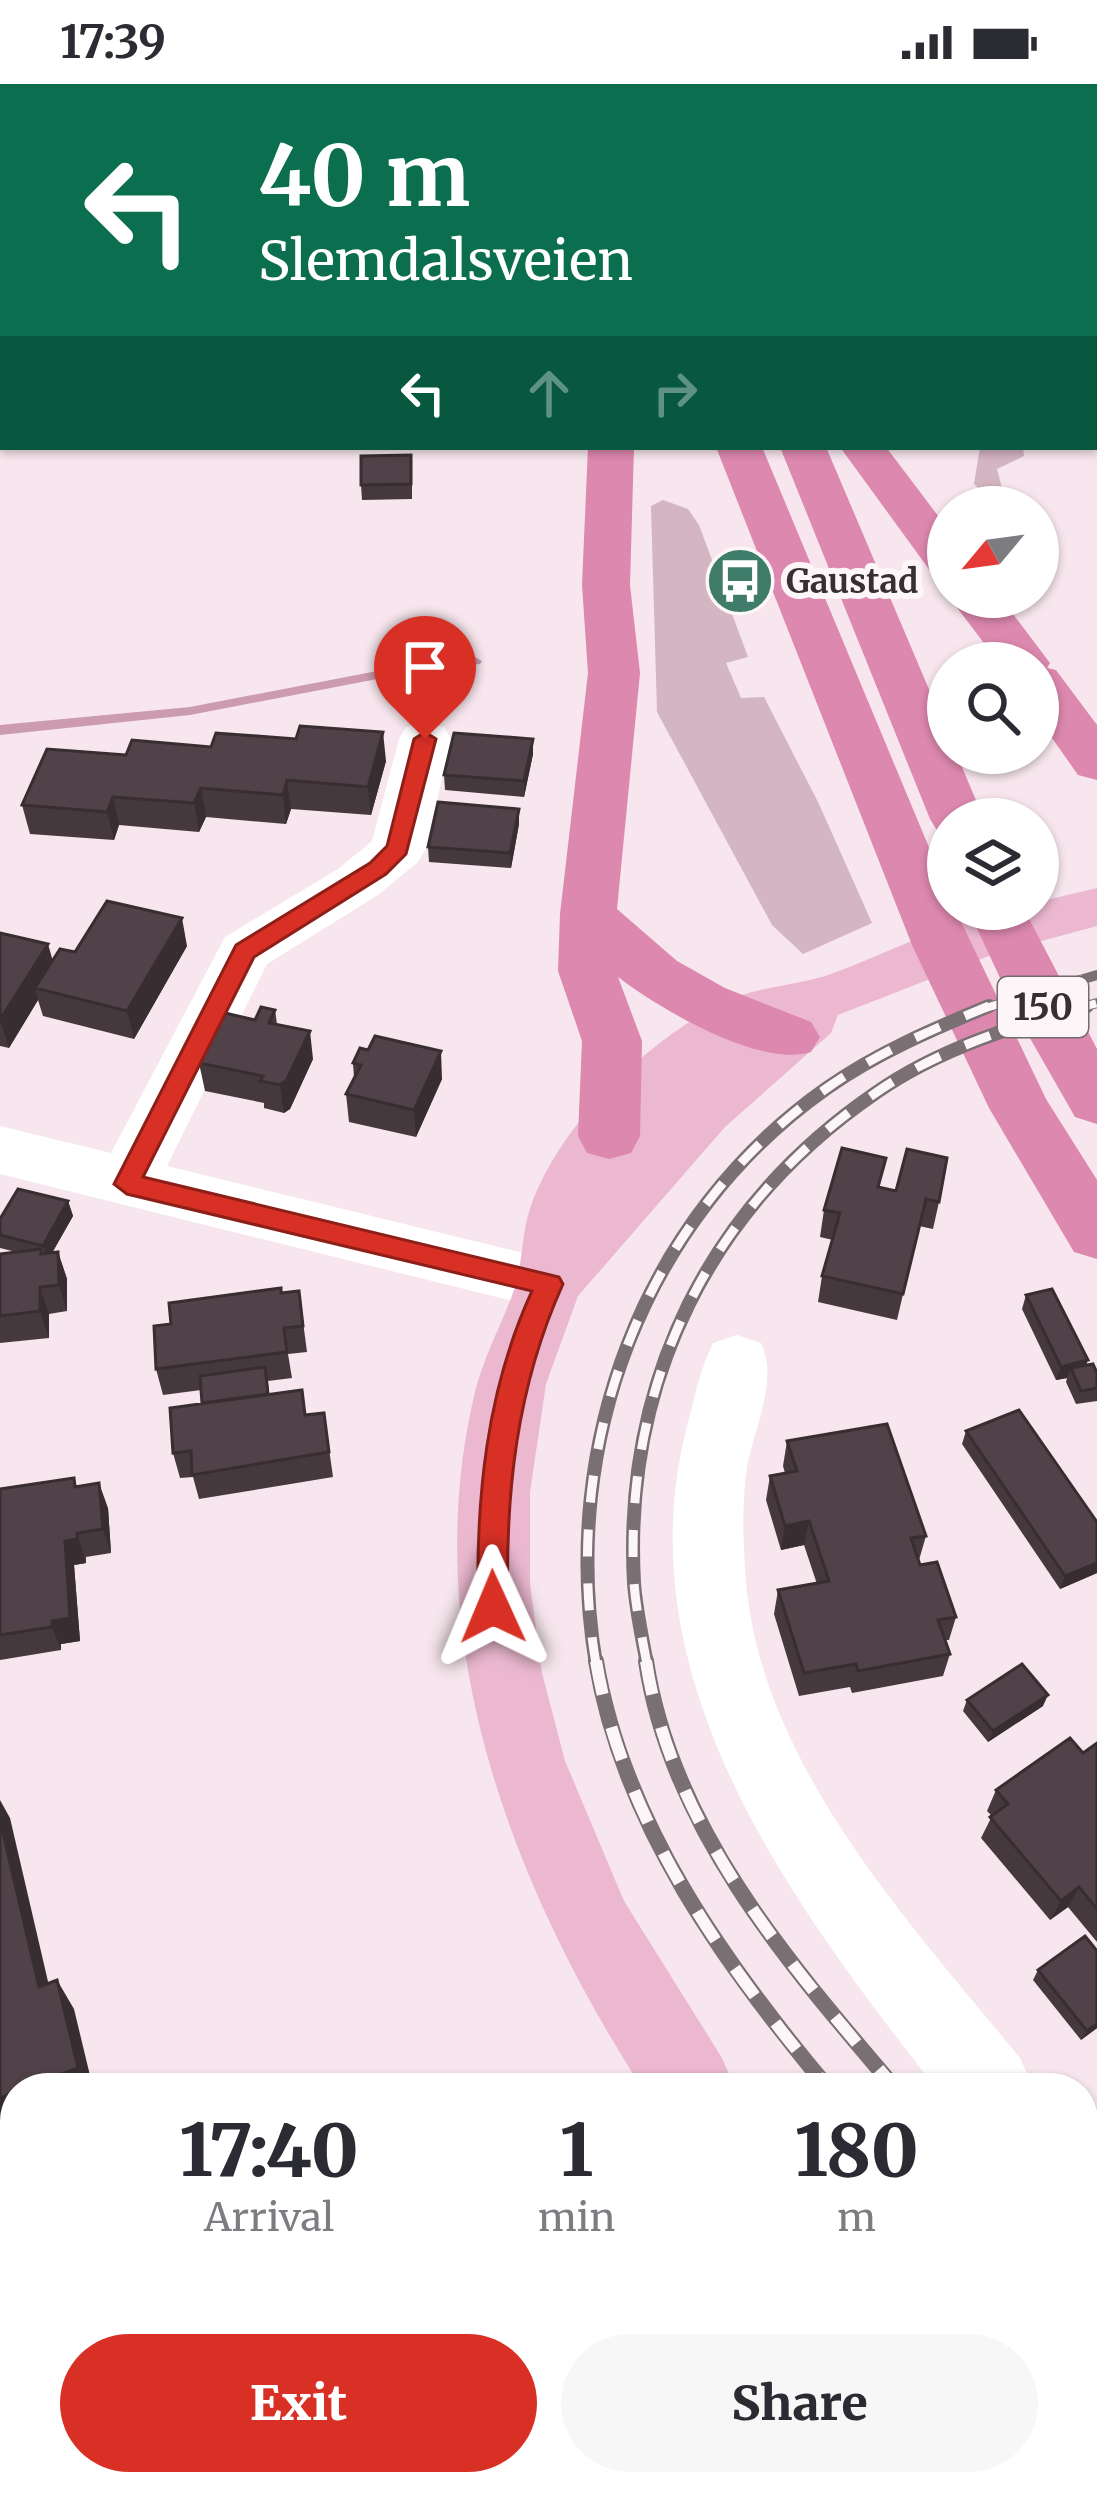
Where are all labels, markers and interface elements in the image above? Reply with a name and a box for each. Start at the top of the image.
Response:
text: 17:39 [60,14,166,70]
text: 40 m [258,123,470,229]
icon: left [60,132,216,288]
text: Slemdalsveien [258,227,633,295]
icon: left [390,360,456,426]
icon: ahead [516,360,582,426]
icon: right [642,360,708,426]
north arrow [927,486,1059,618]
map controls [927,486,1059,930]
bus stop icon: Gaustad [705,546,775,616]
place label: Gaustad [786,561,918,602]
pin [374,616,476,739]
icon: arrive [392,634,458,700]
button: search [927,642,1059,774]
button: layers [927,798,1059,930]
road number: 150 [998,977,1088,1037]
position arrow [430,1544,556,1670]
text: 17:40 [179,2105,359,2196]
text: 1 [560,2105,593,2196]
text: 180 [795,2105,919,2196]
text: Arrival [204,2193,334,2242]
text: min [538,2193,615,2242]
text: m [837,2193,876,2242]
button: Exit [60,2334,537,2472]
button: Share [561,2334,1038,2472]

